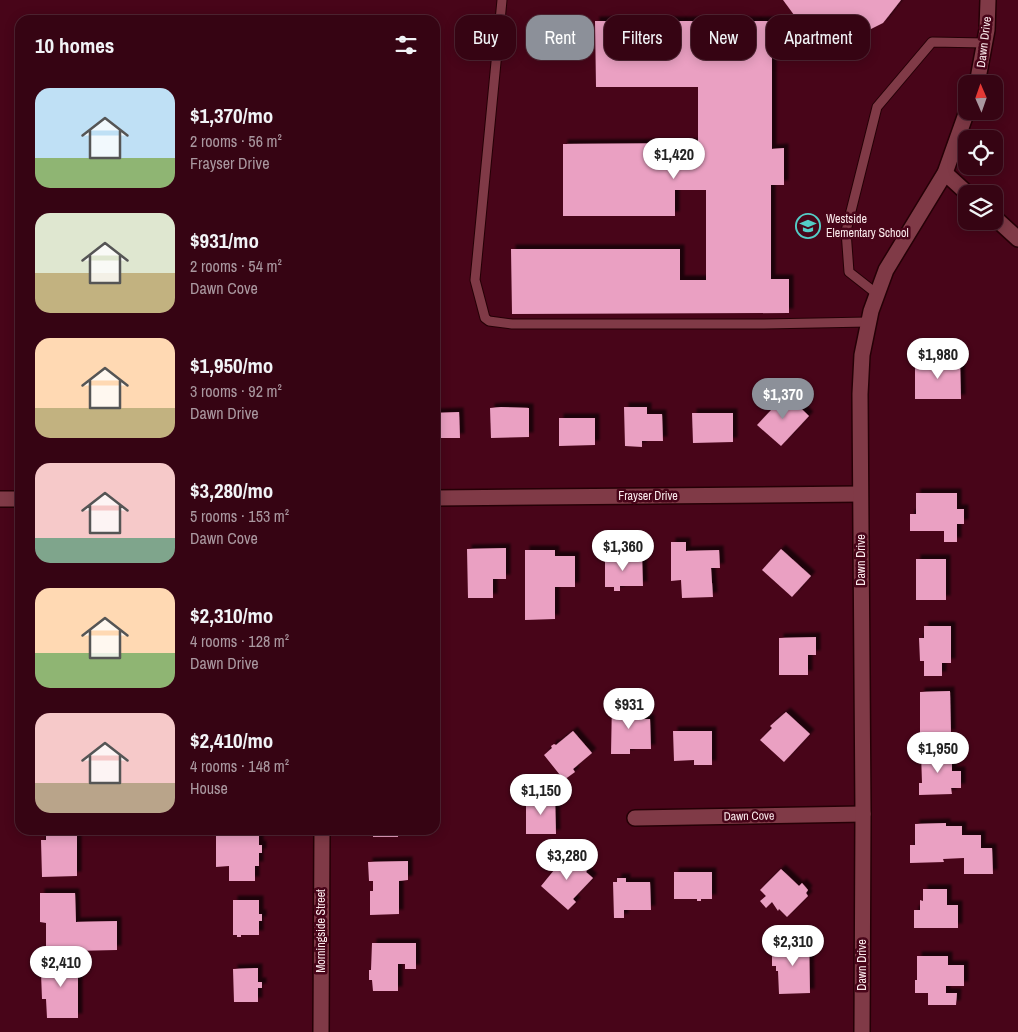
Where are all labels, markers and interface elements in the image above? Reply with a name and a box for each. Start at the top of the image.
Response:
chip: Buy [455,15,516,60]
chip: Rent [526,15,594,60]
chip: Filters [604,15,681,60]
chip: New [691,15,756,60]
chip: Apartment [766,15,870,60]
street label: Dawn Drive [973,16,995,68]
text: 10 homes [35,31,114,60]
icon: filters [392,31,420,59]
north arrow [958,75,1002,120]
map controls [958,75,1003,230]
text: $1,370/mo [190,101,273,130]
icon: home [75,108,135,168]
text: 2 rooms · 56 m² [190,130,282,152]
button: locate [958,130,1003,175]
pin: $1,420 [633,138,715,180]
text: $1,420 [654,143,694,165]
text: Frayser Drive [190,152,269,174]
button: layers [958,185,1003,230]
place label: Westside Elementary School [826,211,909,241]
school or university icon: Westside Elementary School [795,213,821,239]
text: $931/mo [190,226,259,255]
icon: home [75,233,135,293]
text: 2 rooms · 54 m² [190,255,282,277]
text: Dawn Cove [190,277,258,299]
pin: $1,980 [897,338,979,380]
text: $1,980 [918,343,958,365]
text: $1,950/mo [190,351,273,380]
icon: home [75,358,135,418]
pin: $1,370 [742,378,824,420]
text: 3 rooms · 92 m² [190,380,282,402]
text: $1,370 [763,383,803,405]
text: Dawn Drive [190,402,259,424]
text: $3,280/mo [190,476,273,505]
icon: home [75,483,135,543]
street label: Frayser Drive [618,488,678,504]
text: 5 rooms · 153 m² [190,505,289,527]
text: Dawn Cove [190,527,258,549]
pin: $1,360 [582,530,664,572]
street label: Dawn Drive [853,534,869,586]
text: $1,360 [603,535,643,557]
text: $2,310/mo [190,601,273,630]
icon: home [75,608,135,668]
text: 4 rooms · 128 m² [190,630,289,652]
text: Dawn Drive [190,652,259,674]
pin: $931 [599,688,659,730]
text: $931 [614,693,644,715]
text: $2,410/mo [190,726,273,755]
pin: $1,950 [897,732,979,774]
icon: home [75,733,135,793]
text: $1,950 [918,737,958,759]
text: 4 rooms · 148 m² [190,755,289,777]
pin: $1,150 [500,774,582,816]
text: House [190,777,228,799]
text: $1,150 [521,779,561,801]
street label: Dawn Cove [723,808,775,824]
pin: $3,280 [526,838,608,881]
text: $3,280 [547,844,587,866]
street label: Morningside Street [313,889,329,973]
pin: $2,310 [752,924,834,967]
text: $2,310 [773,930,813,952]
street label: Dawn Drive [854,939,870,991]
pin: $2,410 [20,946,102,988]
text: $2,410 [41,951,81,973]

